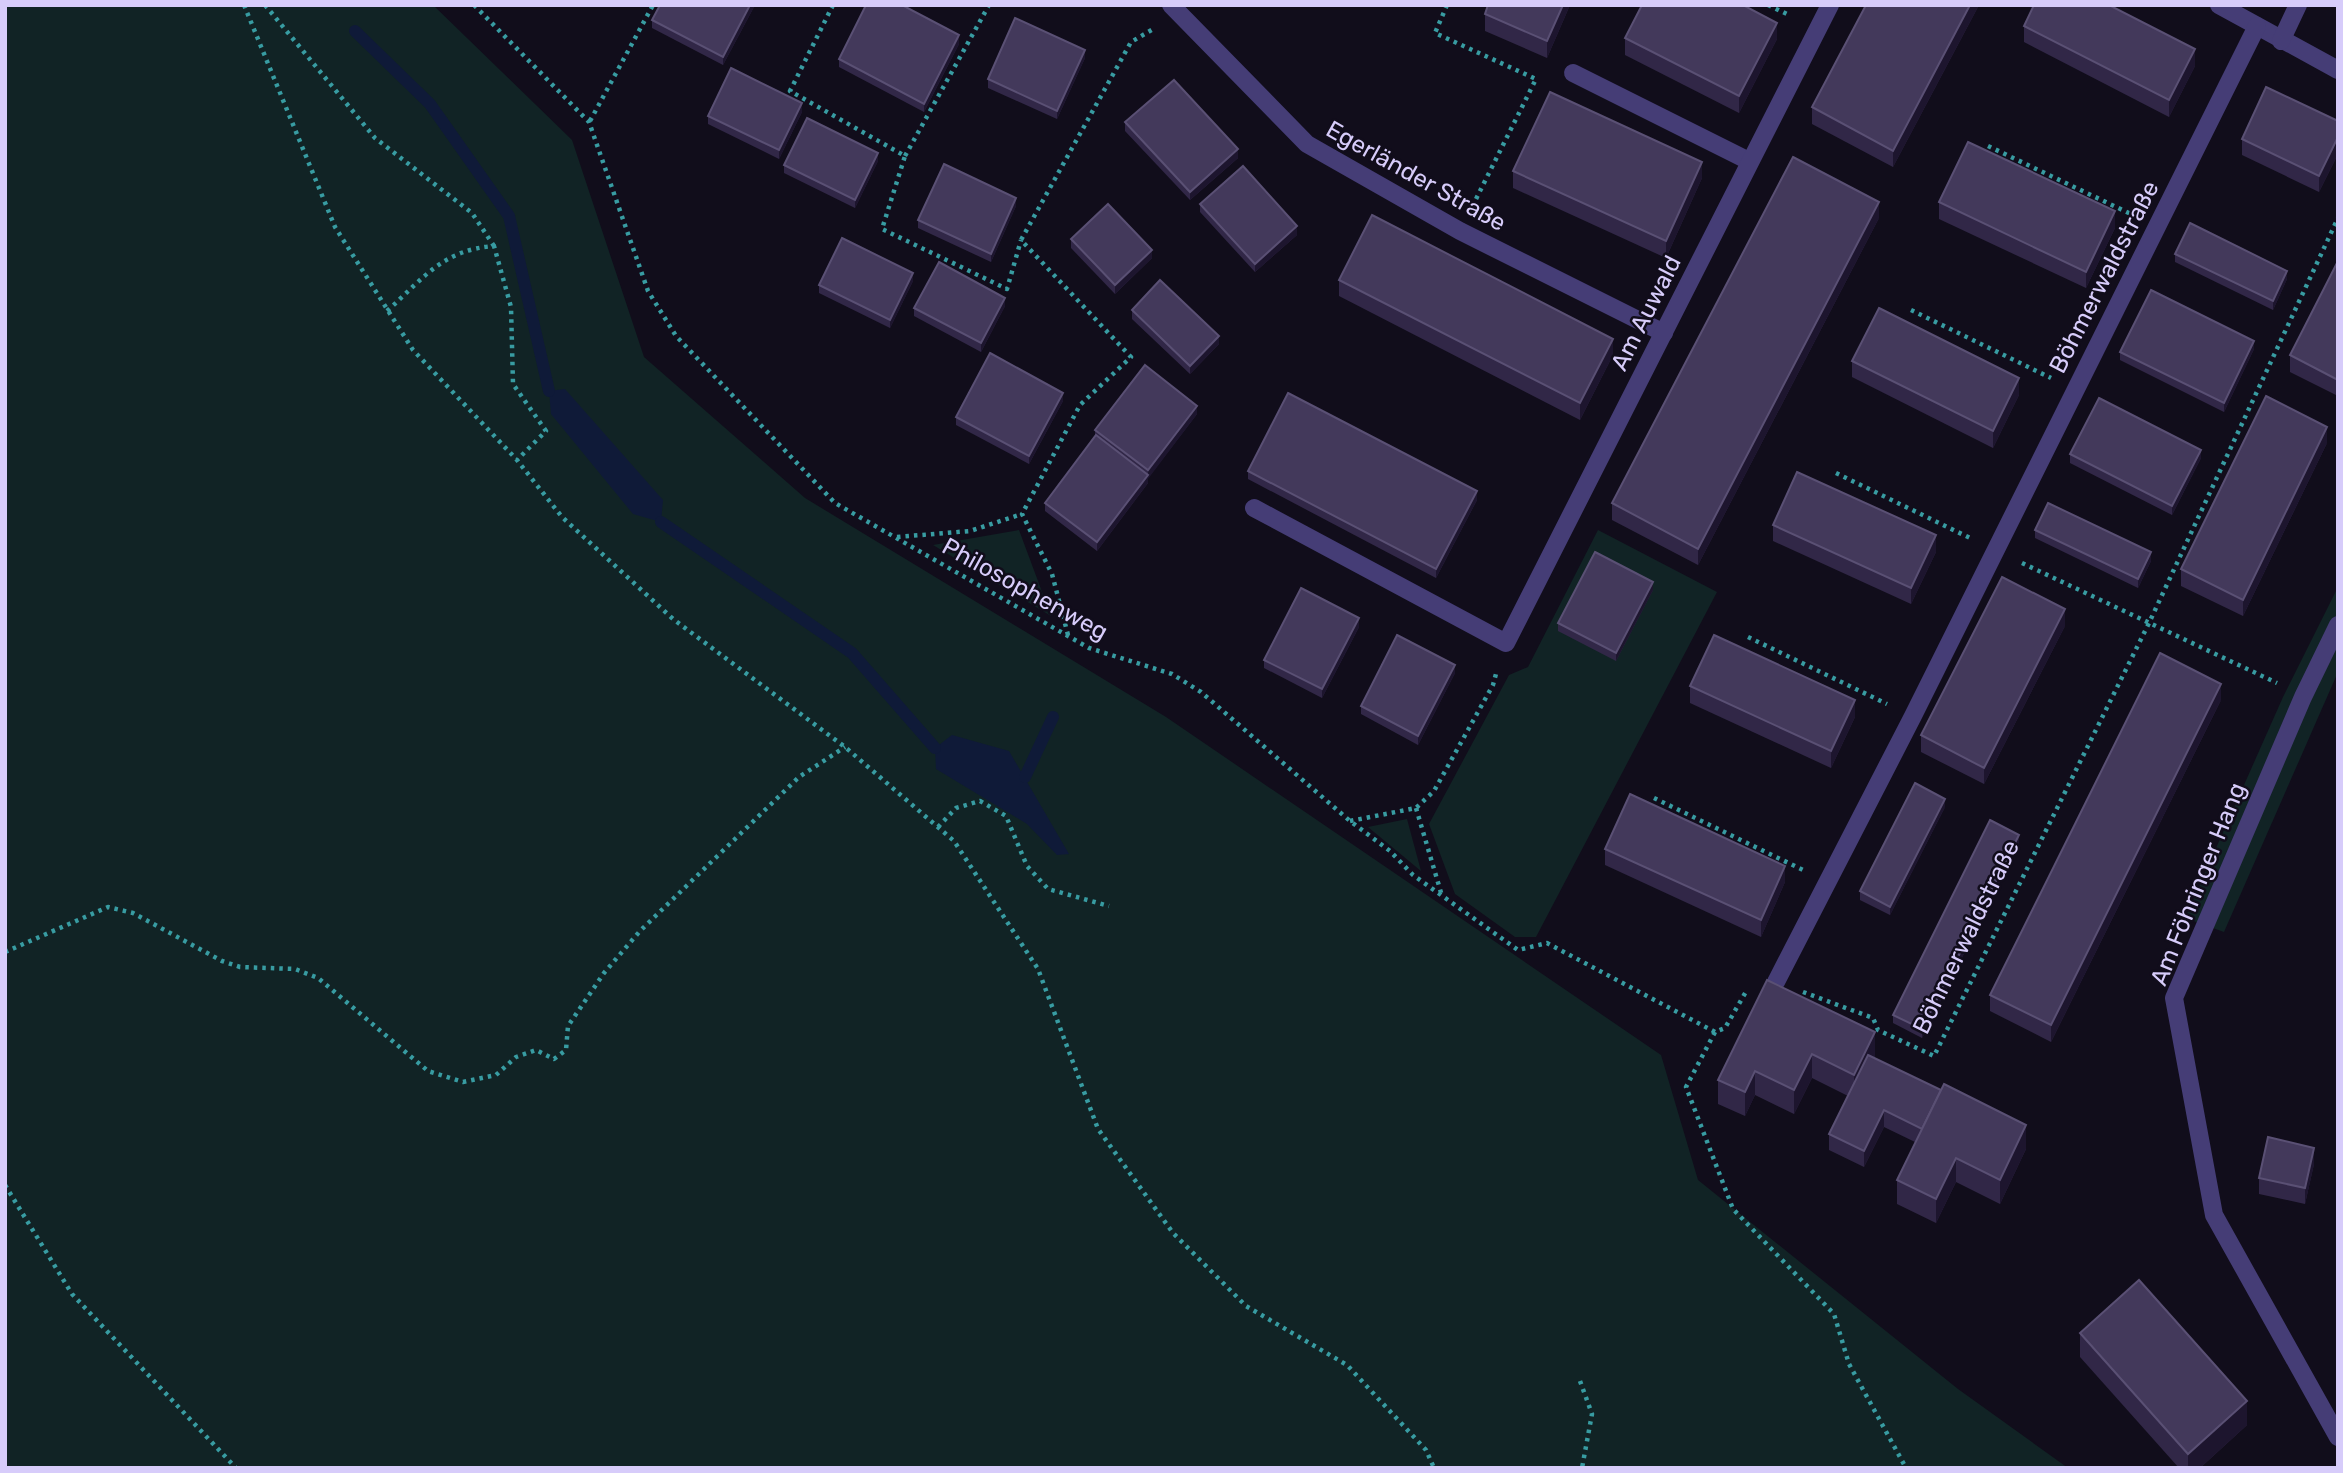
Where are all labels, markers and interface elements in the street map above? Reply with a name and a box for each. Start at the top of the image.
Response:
street label: Egerländer Straße [1321,115,1511,237]
street label: Böhmerwaldstraße [2043,176,2165,378]
street label: Am Auwald [1605,251,1687,375]
street label: Philosophenweg [937,532,1113,646]
street label: Am Föhringer Hang [2144,778,2252,990]
street label: Böhmerwaldstraße [1907,836,2025,1038]

